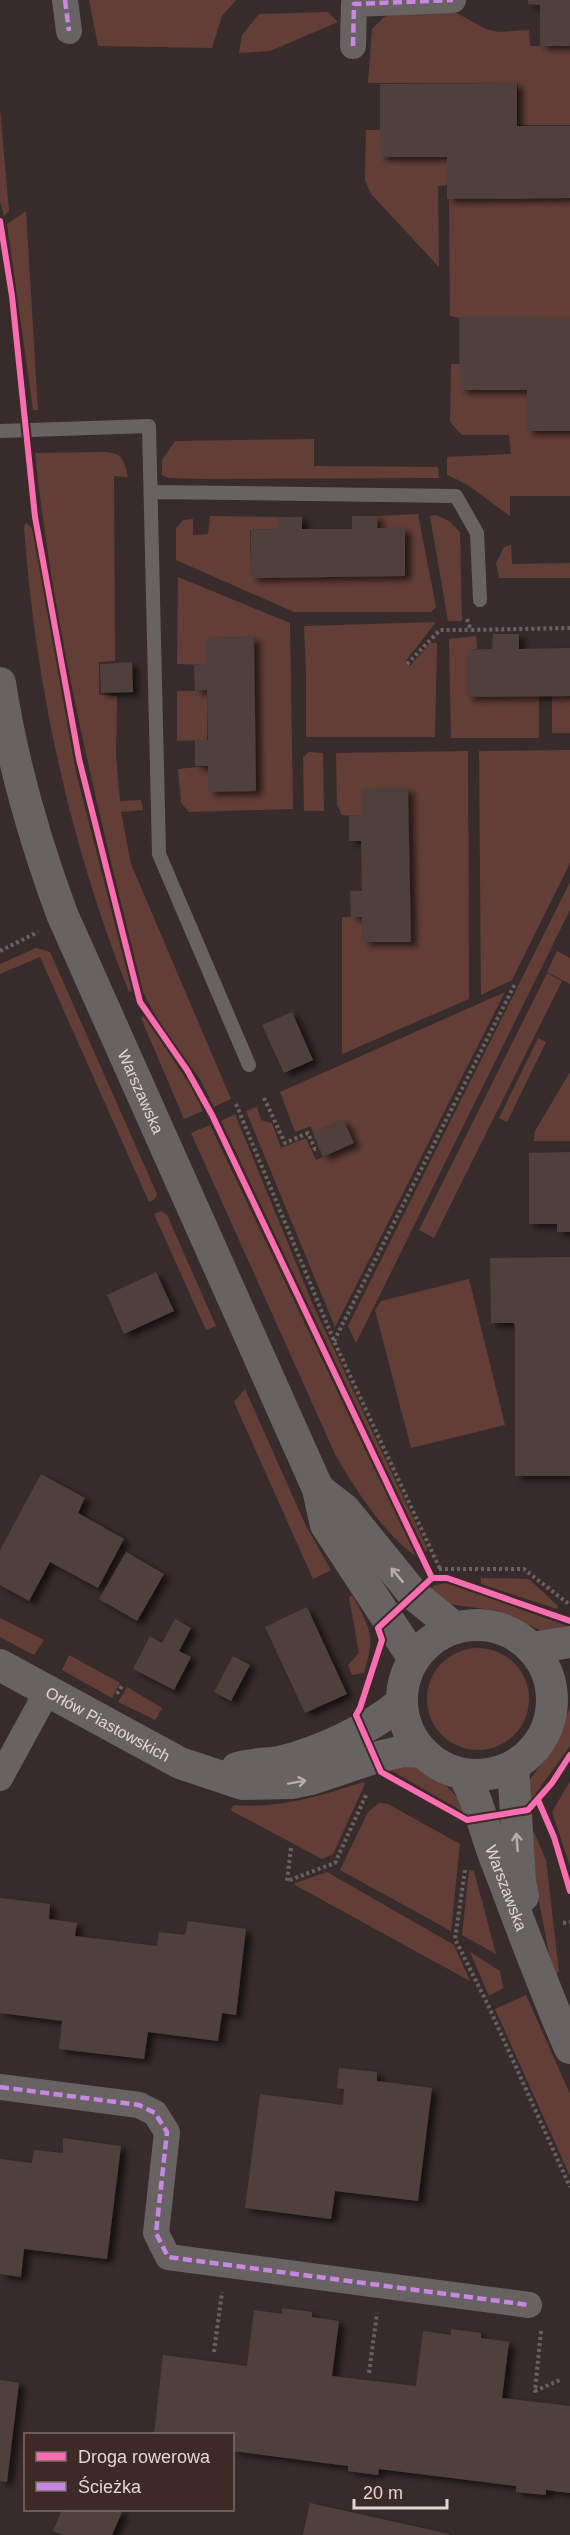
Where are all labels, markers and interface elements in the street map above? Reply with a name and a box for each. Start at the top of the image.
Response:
street label: Warszawska [115,1047,167,1136]
one-way arrow [390,1567,403,1583]
street label: Orłów Piastowskich [43,1683,173,1764]
one-way arrow [286,1776,306,1787]
one-way arrow [511,1833,522,1853]
street label: Warszawska [483,1843,530,1933]
legend [24,2433,234,2511]
text: Droga rowerowa [78,2447,211,2467]
scale bar [354,2472,447,2510]
text: Ścieżka [78,2476,142,2497]
text: 20 m [363,2483,403,2503]

